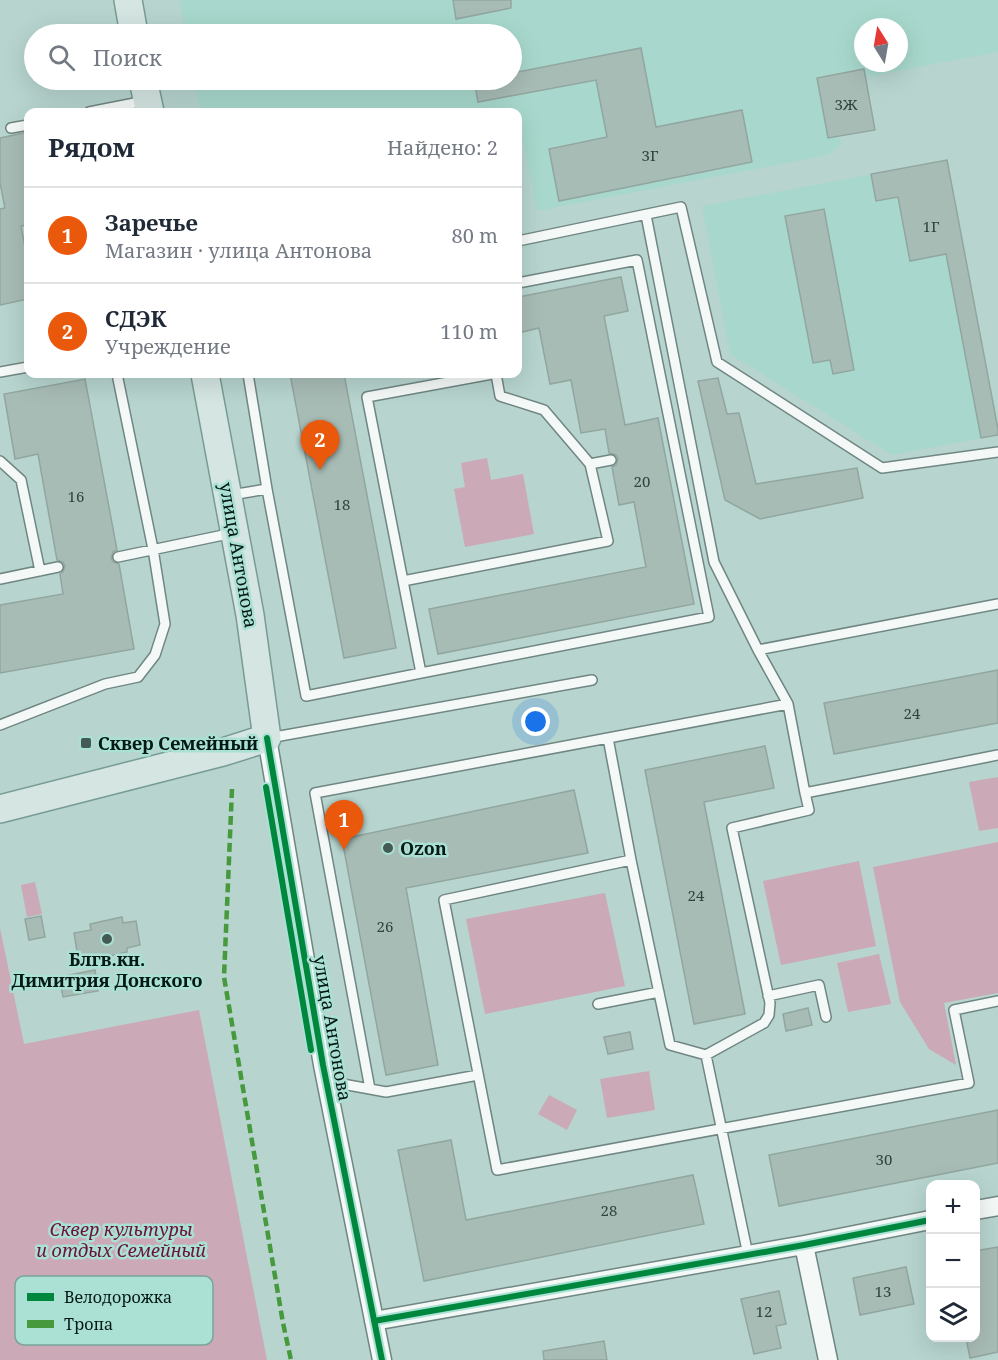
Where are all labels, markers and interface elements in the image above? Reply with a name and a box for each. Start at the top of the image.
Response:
north arrow [854,18,908,72]
search box [24,24,522,90]
icon: search [45,41,78,74]
text: Поиск [93,42,162,72]
house number: 3Ж [834,94,858,114]
text: Рядом [48,129,135,165]
text: Найдено: 2 [387,134,498,161]
house number: 3Г [642,145,659,165]
text: Заречье [105,207,198,237]
house number: 1Г [923,216,940,236]
text: 1 [62,222,73,249]
text: 80 m [452,222,498,249]
text: Магазин · улица Антонова [105,237,372,264]
text: СДЭК [105,303,167,333]
text: 2 [62,318,73,345]
text: 110 m [440,318,498,345]
text: Учреждение [105,333,231,360]
pin: 2 [300,420,340,470]
house number: 20 [634,471,650,491]
street label: улица Антонова [214,480,264,630]
house number: 16 [68,486,84,506]
house number: 18 [334,494,350,514]
house number: 24 [904,703,921,723]
your location [521,707,550,736]
place label: Сквер Семейный [98,731,258,755]
marker: Сквер Семейный [79,736,93,750]
pin: 1 [324,800,364,850]
place label: Ozon [400,836,447,860]
marker: Ozon [381,841,395,855]
house number: 24 [688,885,705,905]
house number: 26 [377,916,393,936]
marker: Блгв.кн. Димитрия Донского [100,932,114,946]
place label: Блгв.кн. Димитрия Донского [12,947,203,992]
street label: улица Антонова [308,953,358,1103]
house number: 30 [876,1149,892,1169]
map controls [926,1180,980,1342]
button: + [926,1180,980,1234]
house number: 28 [601,1200,617,1220]
park label: Сквер культуры и отдых Семейный [36,1217,206,1262]
button: − [926,1234,980,1288]
legend [15,1276,213,1345]
house number: 13 [875,1281,891,1301]
text: Велодорожка [64,1286,172,1308]
button: layers [926,1288,980,1342]
house number: 12 [756,1301,772,1321]
text: Тропа [64,1313,113,1335]

